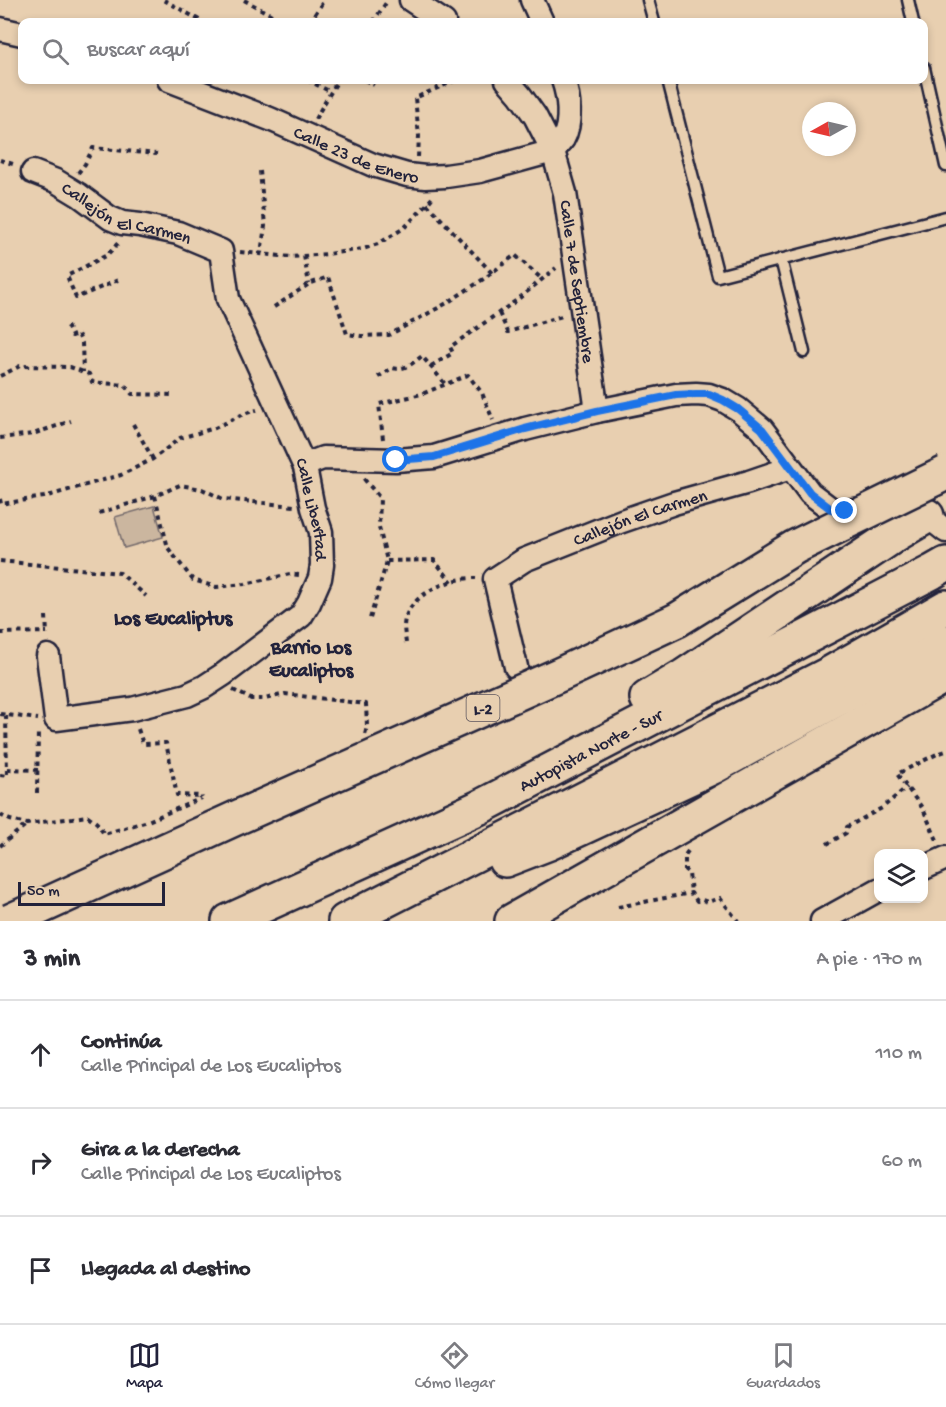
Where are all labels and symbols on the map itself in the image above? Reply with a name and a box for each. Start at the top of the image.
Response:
north arrow [802,102,856,156]
street label: Calle 23 de Enero [290,123,420,189]
street label: Callejón El Carmen [57,179,195,251]
street label: Calle 7 de Septiembre [553,199,598,365]
route start [382,446,408,472]
street label: Calle Libertad [289,455,330,562]
street label: Callejón El Carmen [571,486,710,552]
route end [831,497,857,523]
district label: Los Eucaliptus [114,608,234,633]
district label: Barrio Los Eucaliptos [269,638,355,684]
road number: L-2 [466,695,500,721]
street label: Autopista Norte - Sur [516,705,668,798]
scale bar [18,879,165,906]

